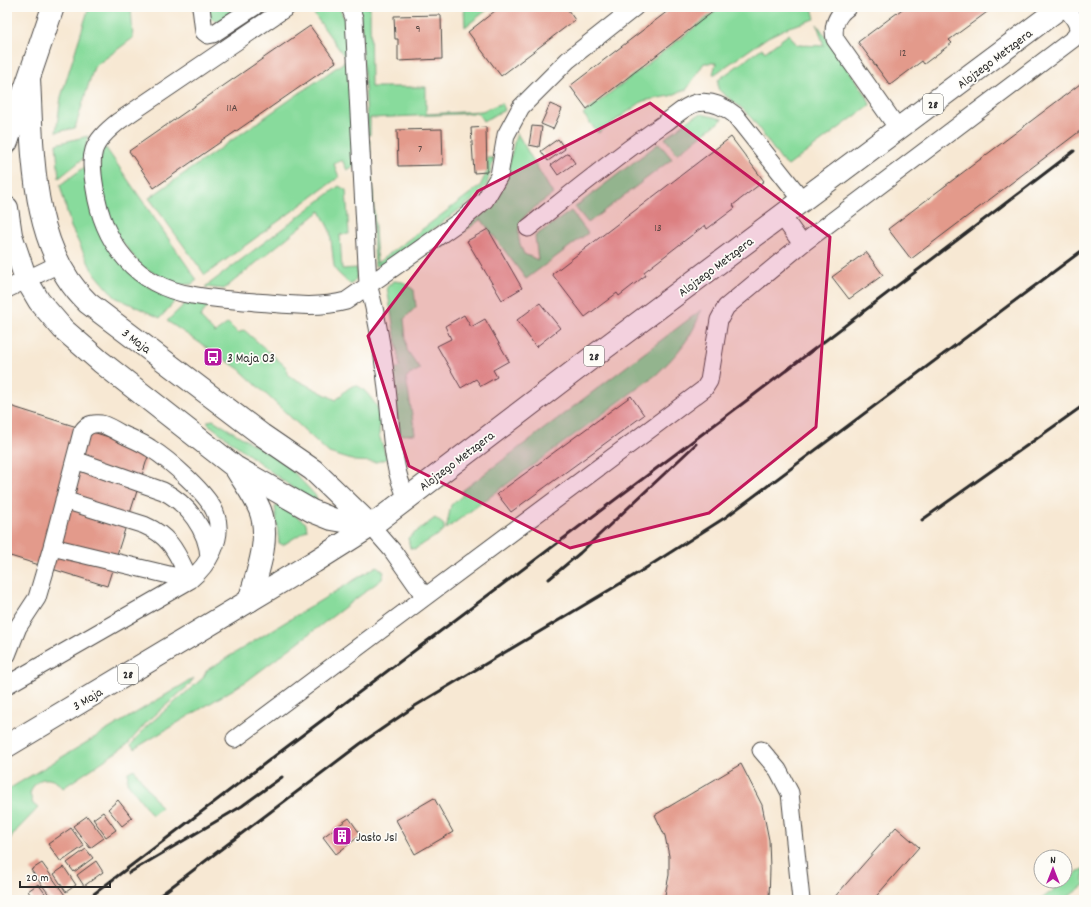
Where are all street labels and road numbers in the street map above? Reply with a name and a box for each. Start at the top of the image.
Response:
street label: Alojzego Metzgera [954,25,1038,95]
road number: 28 [923,94,943,114]
street label: Alojzego Metzgera [675,233,759,303]
street label: 3 Maja [117,325,155,360]
road number: 28 [584,346,604,366]
street label: Alojzego Metzgera [416,427,500,497]
road number: 28 [118,664,138,684]
street label: 3 Maja [70,683,108,717]

